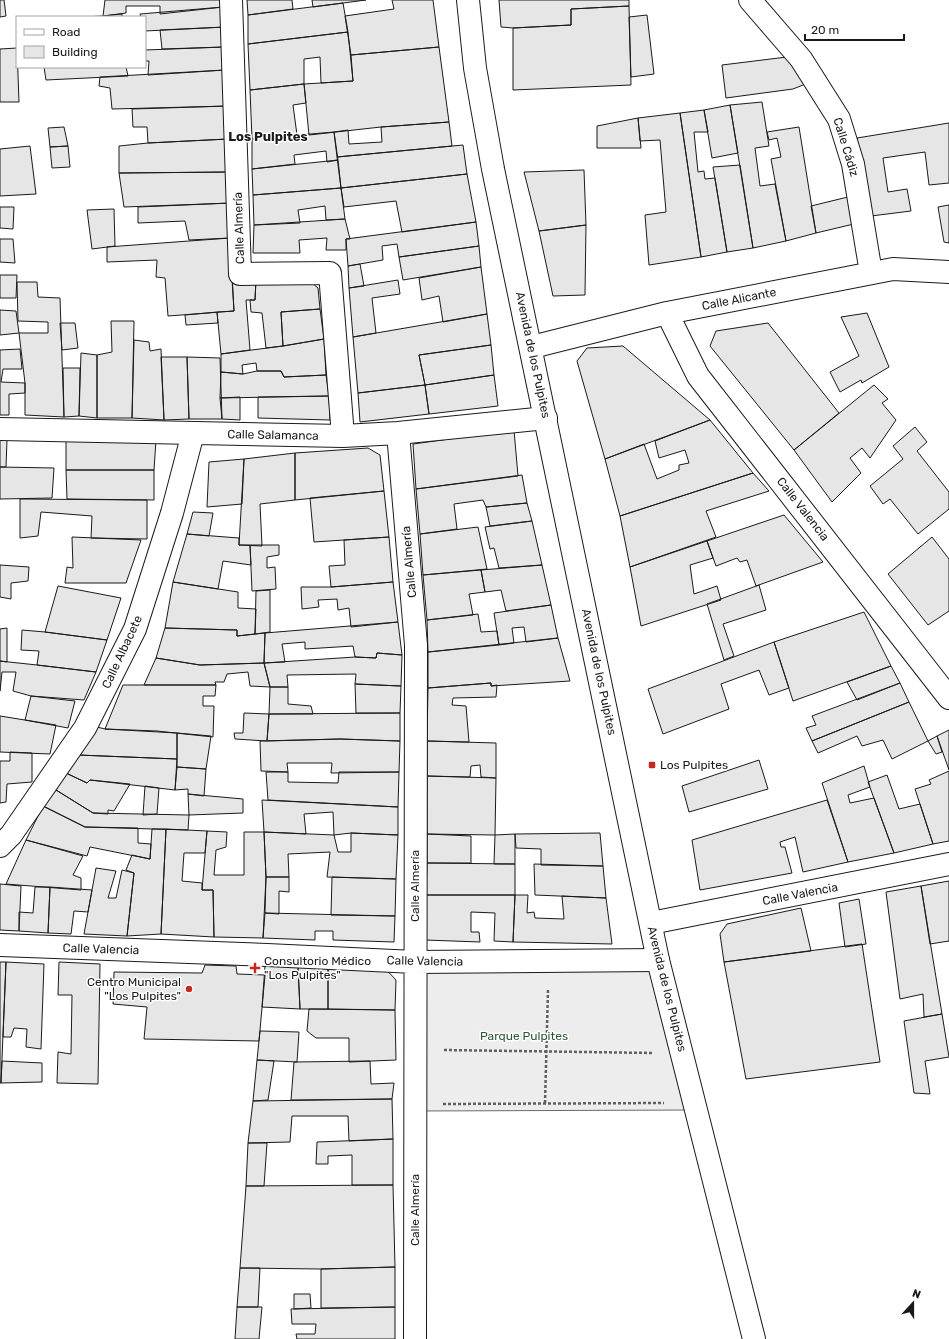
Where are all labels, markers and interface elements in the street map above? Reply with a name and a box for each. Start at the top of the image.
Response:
legend [16,16,146,68]
scale bar [805,16,904,42]
text: 20 m [811,23,839,37]
text: Road [52,25,80,39]
text: Building [52,45,98,59]
street label: Calle Cádiz [830,116,862,178]
district label: Los Pulpites [228,129,308,144]
street label: Calle Almería [231,192,247,264]
street label: Calle Alicante [701,285,778,313]
street label: Avenida de los Pulpites [513,291,553,419]
street label: Calle Salamanca [227,427,319,443]
street label: Calle Valencia [774,474,832,544]
street label: Calle Almería [399,525,419,599]
street label: Avenida de los Pulpites [579,608,619,736]
street label: Calle Albacete [99,613,145,691]
place label: Los Pulpites [660,758,728,772]
marker: Los Pulpites [647,760,657,770]
street label: Calle Almería [408,850,422,922]
street label: Calle Valencia [761,880,839,908]
street label: Avenida de los Pulpites [645,925,689,1053]
street label: Calle Valencia [62,941,140,957]
street label: Calle Valencia [387,953,463,969]
place label: Consultorio Médico "Los Pulpites" [264,954,371,982]
marker: Consultorio Médico "Los Pulpites" [249,962,261,974]
place label: Centro Municipal "Los Pulpites" [87,975,181,1003]
marker: Centro Municipal "Los Pulpites" [184,984,194,994]
park label: Parque Pulpites [480,1029,568,1043]
street label: Calle Almería [408,1174,422,1246]
north arrow [893,1283,933,1323]
text: N [910,1287,923,1302]

